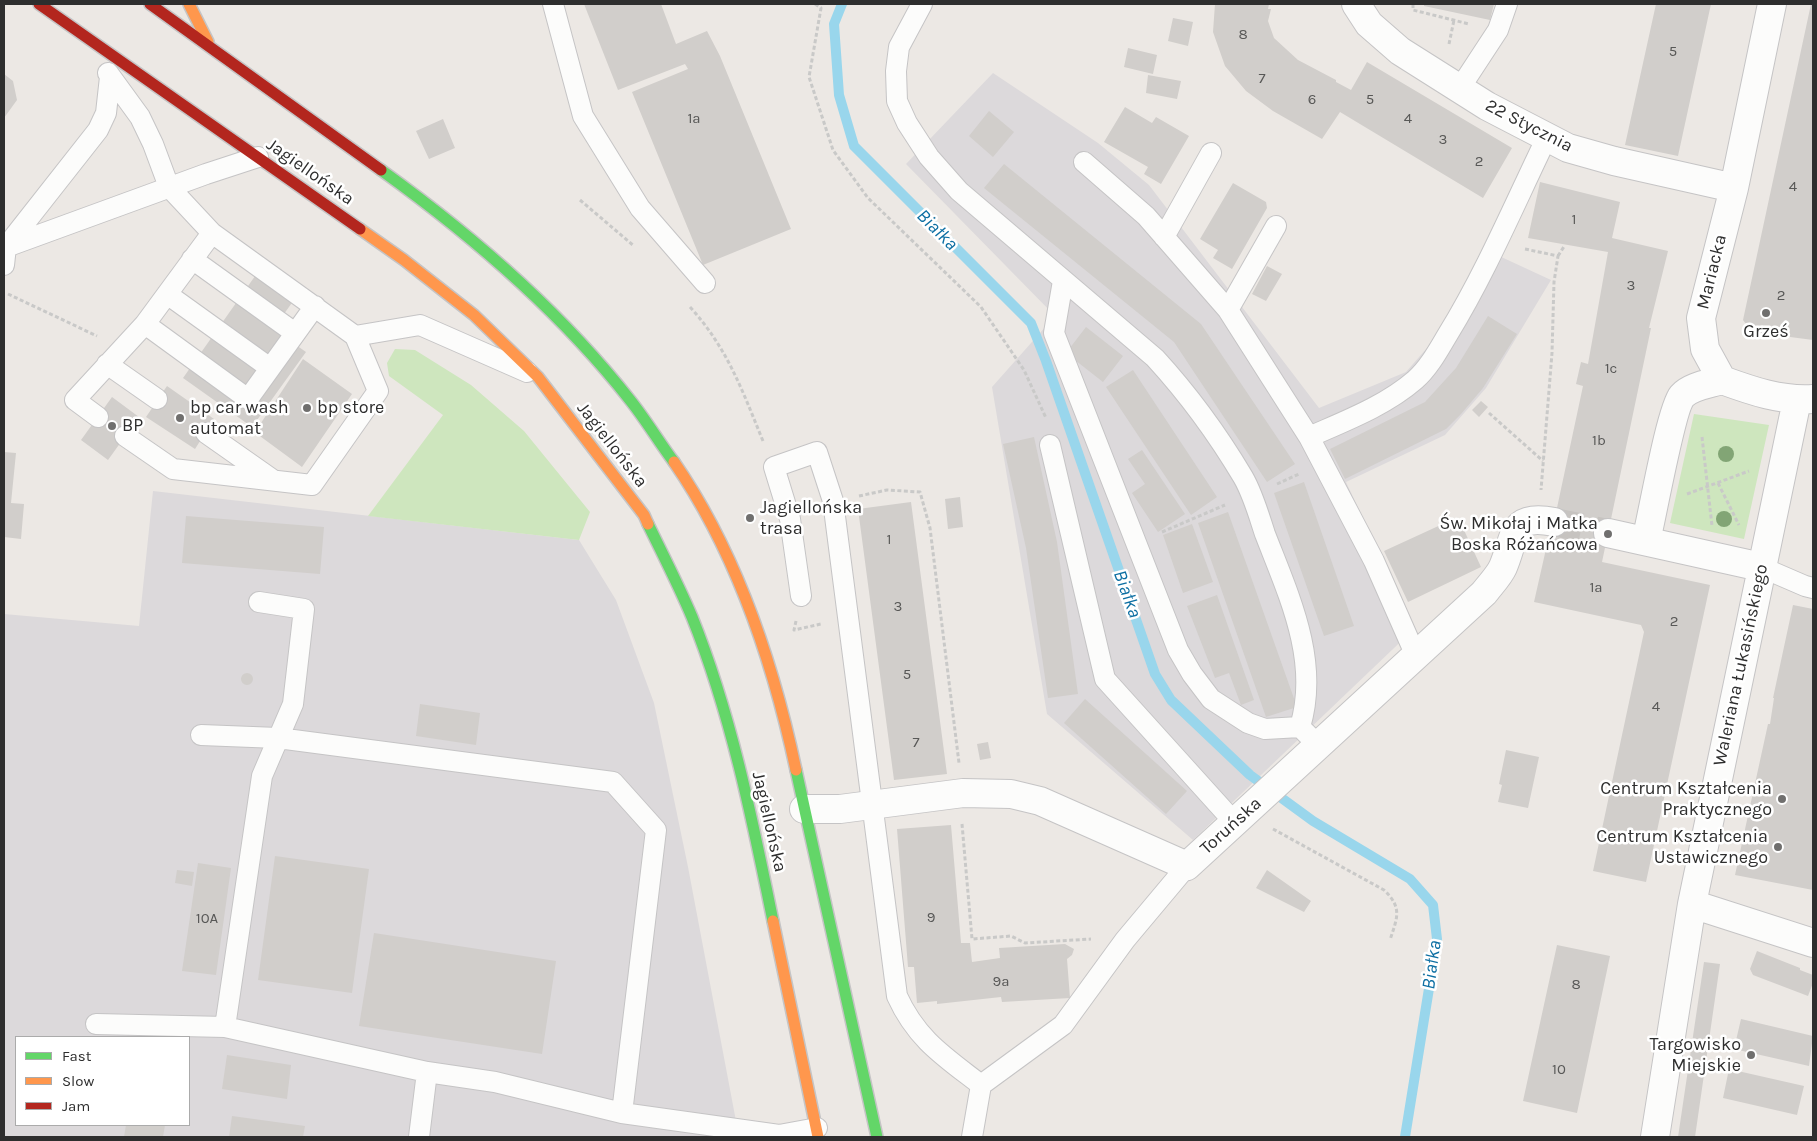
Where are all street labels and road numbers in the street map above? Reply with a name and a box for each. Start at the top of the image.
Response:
street label: 22 Stycznia [1482,95,1576,157]
street label: Jagiellońska [262,134,358,210]
street label: Mariacka [1692,232,1732,312]
street label: Jagiellońska [572,398,652,492]
street label: Waleriana Łukasińskiego [1709,562,1773,768]
street label: Jagiellońska [747,770,791,874]
street label: Toruńska [1196,793,1266,859]

